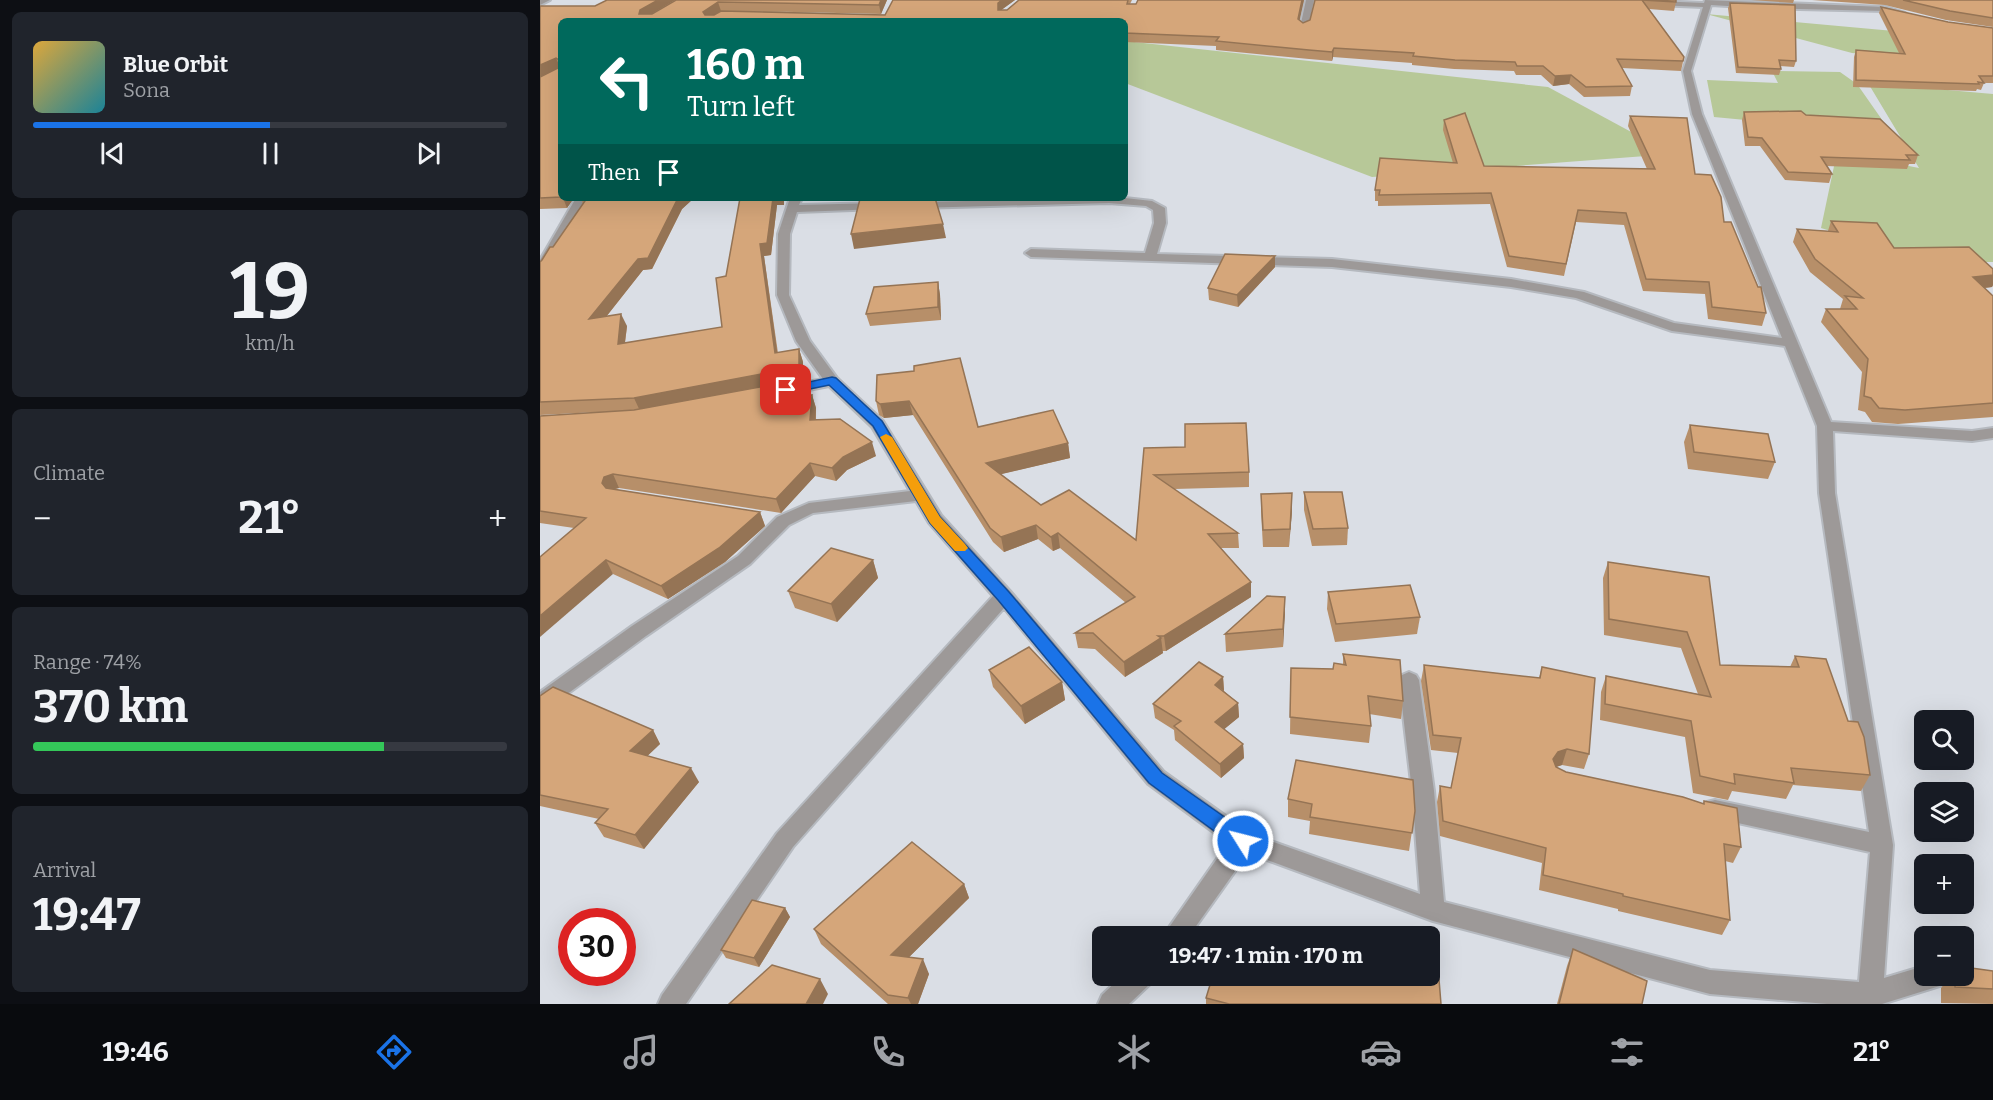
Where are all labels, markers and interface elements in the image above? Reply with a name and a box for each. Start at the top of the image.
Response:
text: 160 m [687,40,804,90]
icon: left [588,42,666,120]
text: Blue Orbit [123,51,228,78]
text: Sona [123,78,170,102]
text: Turn left [687,91,795,123]
icon: previous [96,137,129,170]
icon: pause [254,137,287,170]
icon: next [412,137,445,170]
icon: arrive [652,156,685,189]
text: Then [588,159,640,186]
text: 19 [230,245,310,339]
text: km/h [245,331,295,355]
pin [760,364,811,415]
icon: arrive [769,373,802,406]
text: Climate [33,461,105,485]
text: 21° [238,491,301,545]
text: − [33,499,51,539]
text: + [488,499,507,539]
text: Range · 74% [33,650,142,674]
text: 370 km [33,680,188,734]
map controls [1914,710,1974,986]
button: search [1914,710,1974,770]
button: layers [1914,782,1974,842]
position arrow [1211,809,1275,873]
button: + [1914,854,1974,914]
text: Arrival [33,858,96,882]
text: 19:47 [33,888,141,942]
speed limit sign: 30 [558,908,636,986]
button: − [1914,926,1974,986]
text: 19:47 · 1 min · 170 m [1169,942,1363,969]
icon: directions [373,1031,415,1073]
icon: music [620,1031,662,1073]
icon: phone [867,1031,909,1073]
icon: climate [1113,1031,1155,1073]
icon: car [1360,1031,1402,1073]
icon: filters [1606,1031,1648,1073]
text: 19:46 [102,1036,169,1068]
text: 21° [1853,1036,1891,1068]

